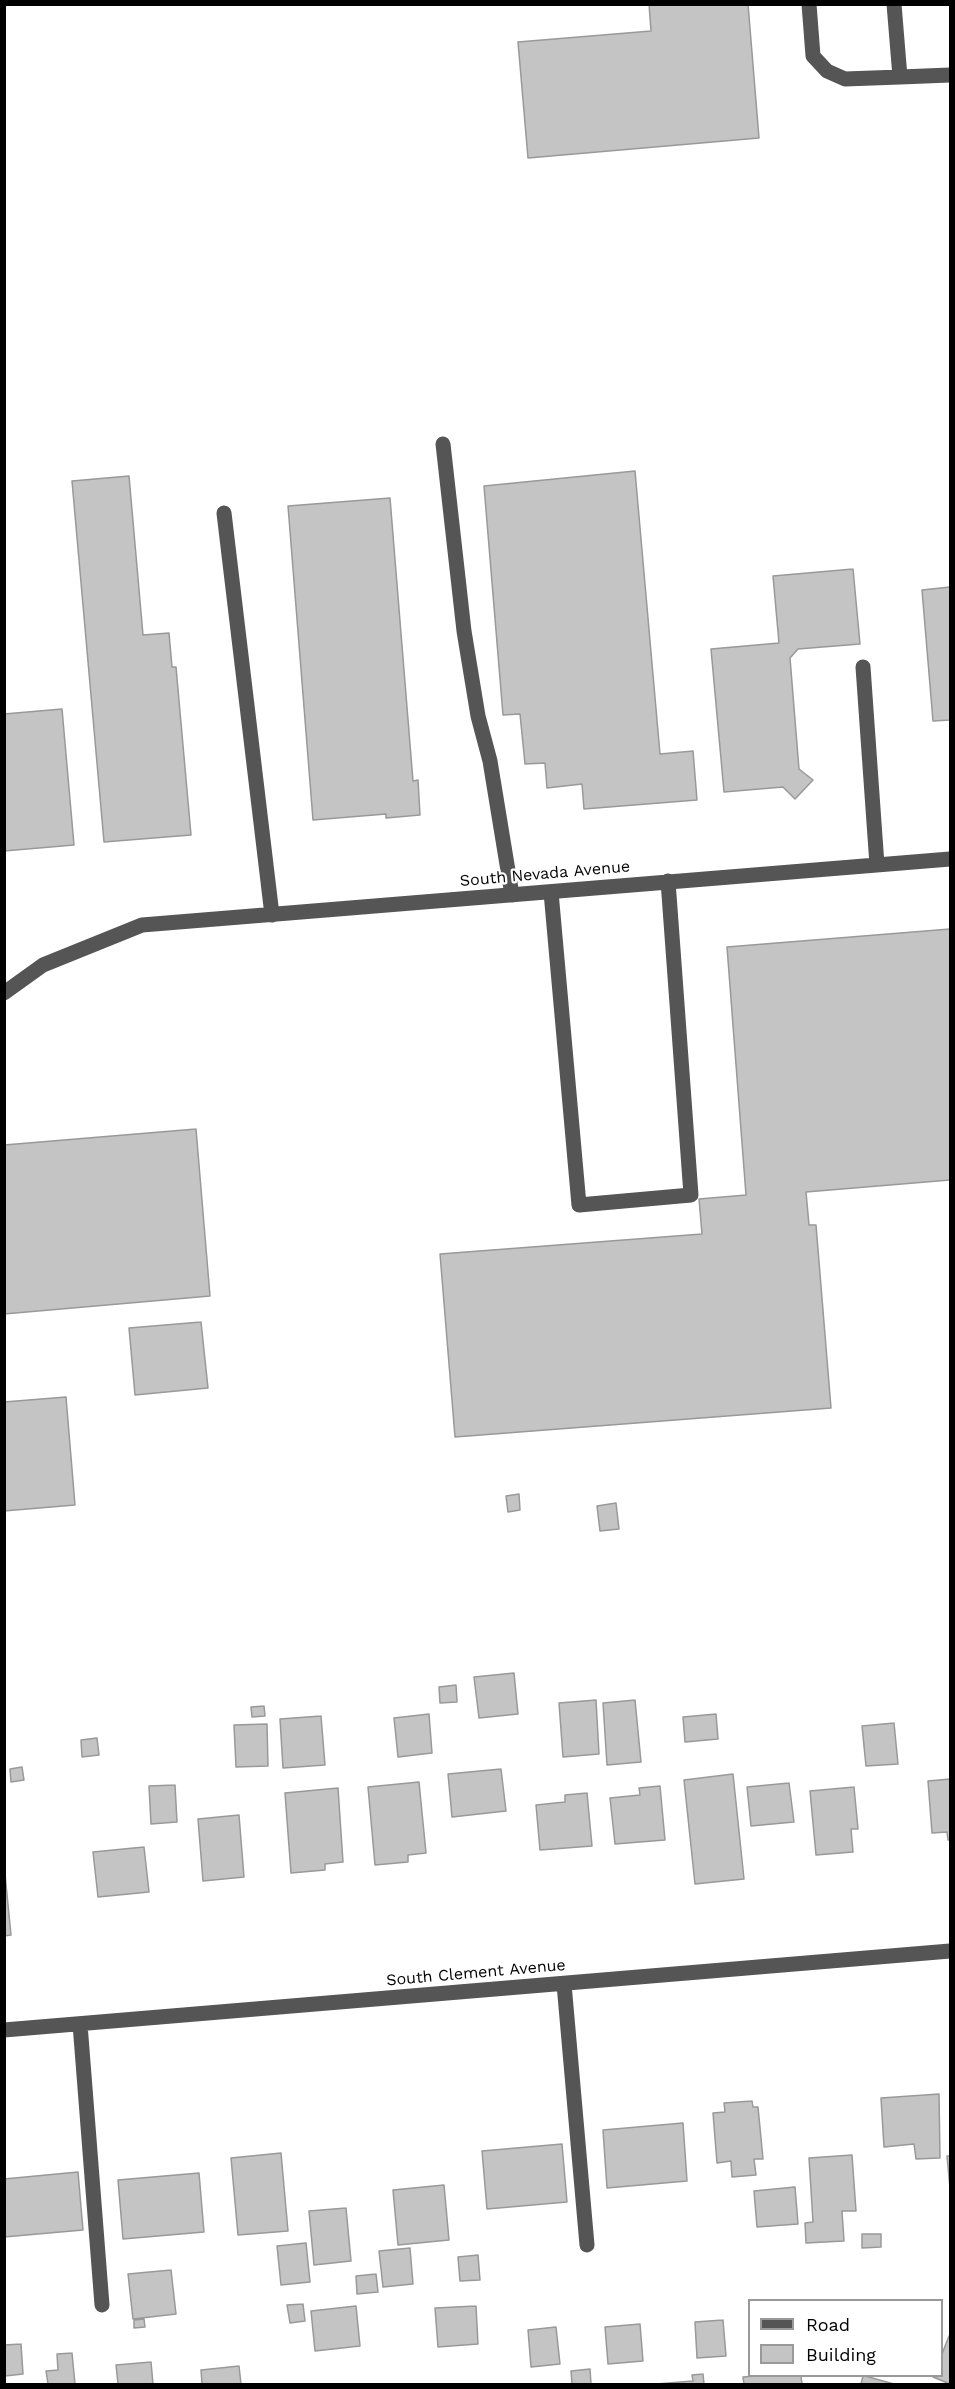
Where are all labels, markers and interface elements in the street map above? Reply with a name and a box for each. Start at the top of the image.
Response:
street label: South Nevada Avenue [459,857,631,891]
street label: South Clement Avenue [386,1956,566,1990]
legend [748,2299,943,2377]
text: Road [806,2314,850,2335]
text: Building [806,2344,876,2365]

